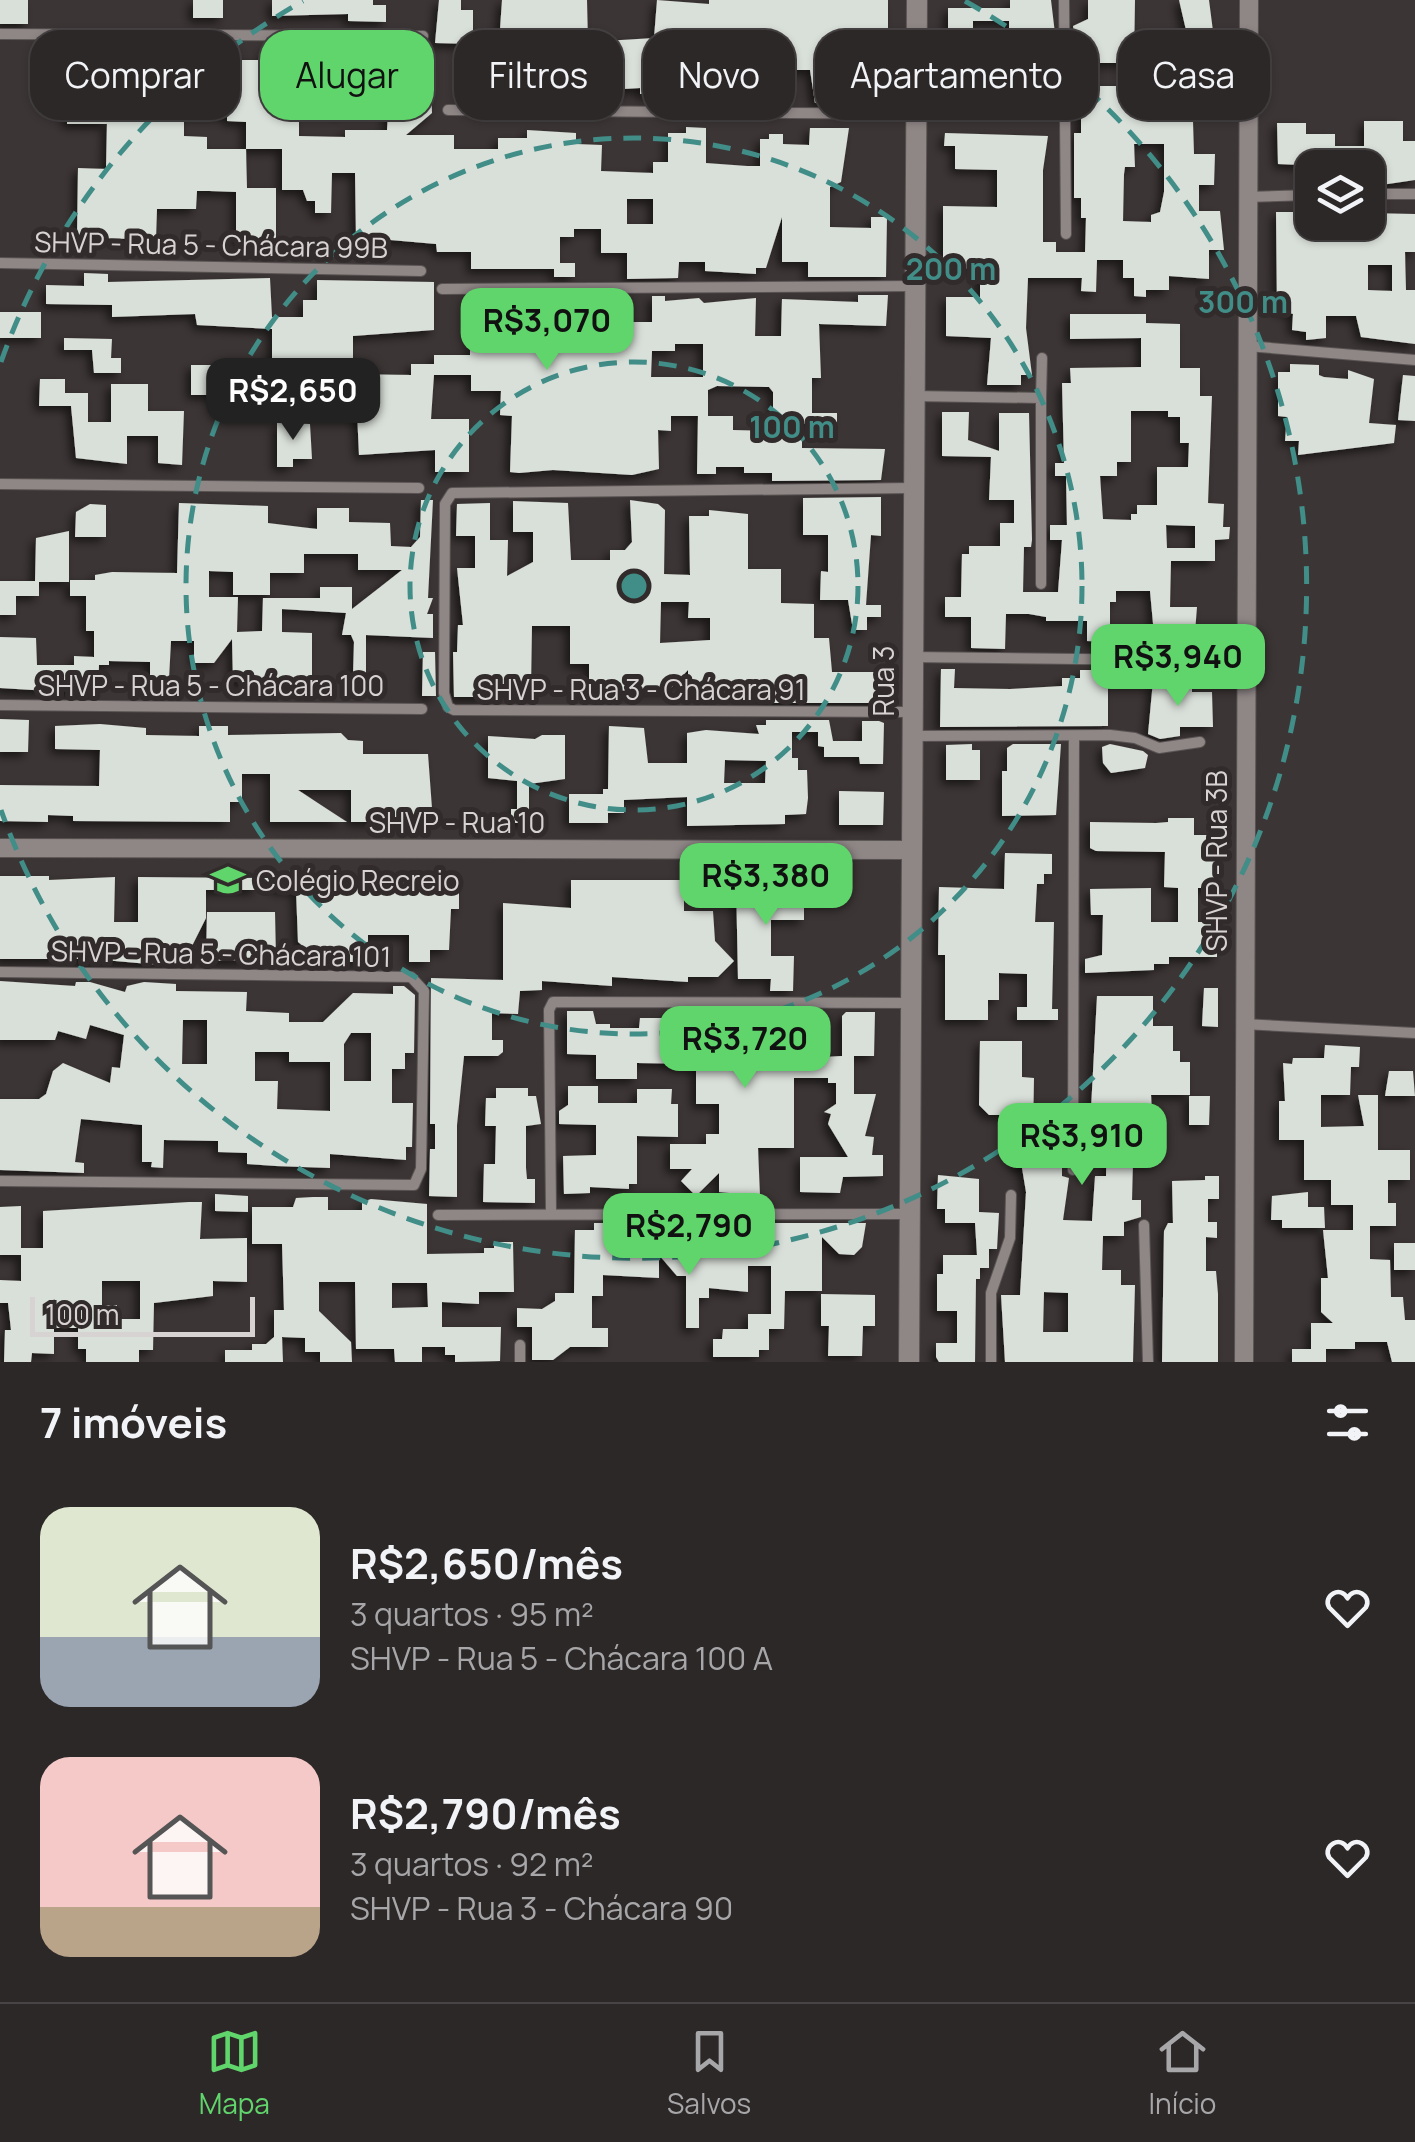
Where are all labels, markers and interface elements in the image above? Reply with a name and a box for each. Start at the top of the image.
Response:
chip: Comprar [30,30,240,120]
chip: Alugar [260,30,434,120]
chip: Filtros [454,30,623,120]
chip: Novo [643,30,795,120]
chip: Apartamento [815,30,1098,120]
chip: Casa [1118,30,1270,120]
map controls [1295,150,1385,240]
button: layers [1295,150,1385,240]
street label: SHVP - Rua 5 - Chácara 99B [34,222,388,266]
text: 200 m [906,248,996,289]
text: 300 m [1198,281,1288,322]
pin: R$3,070 [455,288,639,373]
text: R$3,070 [483,298,611,342]
pin: R$2,650 [201,358,385,443]
text: R$2,650 [228,368,358,412]
text: 100 m [749,406,835,447]
centre of rings [616,568,652,604]
pin: R$3,940 [1086,624,1270,709]
text: R$3,940 [1113,634,1243,678]
street label: Rua 3 [864,646,902,716]
street label: SHVP - Rua 5 - Chácara 100 [38,666,384,704]
street label: SHVP - Rua 3 - Chácara 91 [476,670,806,708]
street label: SHVP - Rua 3B [1197,770,1235,952]
street label: SHVP - Rua 10 [369,803,545,841]
pin: R$3,380 [674,843,858,928]
text: R$3,380 [702,853,830,897]
school or university icon: Colégio Recreio [209,861,247,899]
place label: Colégio Recreio [256,861,460,899]
street label: SHVP - Rua 5 - Chácara 101 [50,931,392,975]
pin: R$3,720 [653,1006,837,1091]
text: R$3,720 [682,1016,808,1060]
pin: R$3,910 [990,1103,1174,1188]
text: R$3,910 [1020,1113,1144,1157]
pin: R$2,790 [597,1193,781,1278]
text: R$2,790 [625,1203,753,1247]
scale bar [30,1292,255,1336]
text: 100 m [45,1295,119,1333]
text: 7 imóveis [40,1393,227,1451]
icon: filters [1320,1395,1375,1450]
text: R$2,650/mês [350,1534,623,1592]
icon: home [120,1547,240,1667]
icon: heart [1320,1580,1375,1635]
text: 3 quartos · 95 m² [350,1592,594,1636]
text: SHVP - Rua 5 - Chácara 100 A [350,1636,773,1680]
text: R$2,790/mês [350,1784,621,1842]
icon: home [120,1797,240,1917]
icon: heart [1320,1830,1375,1885]
text: 3 quartos · 92 m² [350,1842,594,1886]
text: SHVP - Rua 3 - Chácara 90 [350,1886,733,1930]
tab: Mapa [199,2024,270,2122]
tab: Salvos [667,2024,751,2122]
tab: Início [1148,2024,1216,2122]

